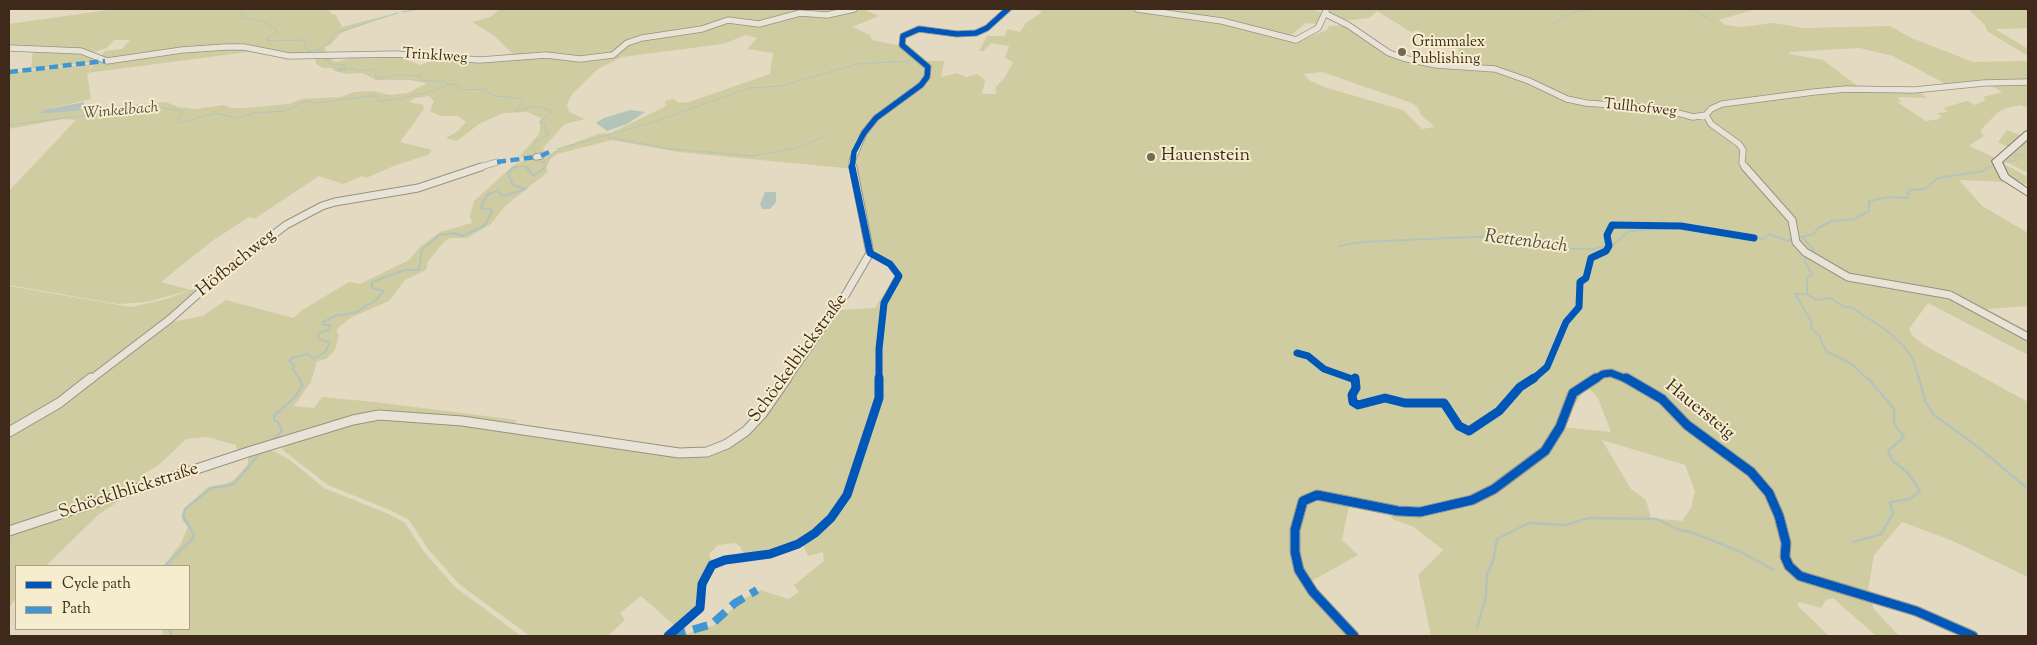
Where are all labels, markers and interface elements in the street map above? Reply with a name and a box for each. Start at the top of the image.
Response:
place label: Grimmalex Publishing [1412,34,1485,69]
street label: Trinklweg [402,46,468,68]
marker: Grimmalex Publishing [1396,46,1408,58]
street label: Tullhofweg [1603,96,1677,122]
water label: Winkelbach [83,99,159,125]
place label: Hauenstein [1161,146,1250,168]
marker: Hauenstein [1145,151,1157,163]
street label: Höfbachweg [193,225,281,303]
water label: Rettenbach [1483,227,1569,259]
street label: Schöckelblickstraße [745,290,853,428]
street label: Hauersteig [1660,376,1738,446]
street label: Schöcklblickstraße [56,459,202,525]
legend [15,565,190,630]
text: Cycle path [62,574,131,595]
text: Path [62,599,91,620]

